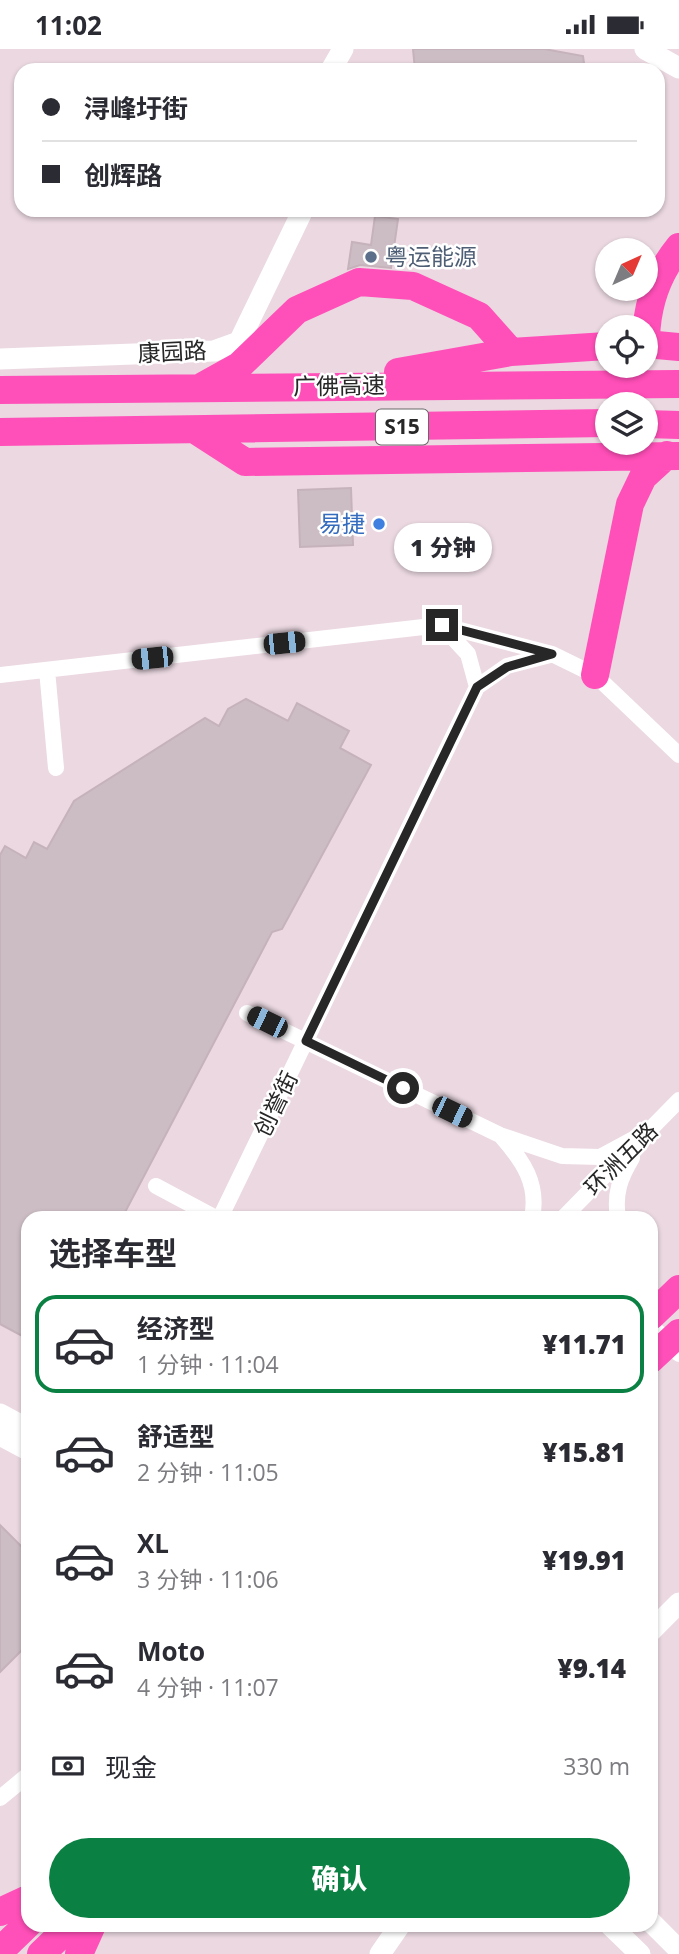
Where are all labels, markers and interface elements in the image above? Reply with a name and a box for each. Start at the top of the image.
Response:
text: 11:02 [35,7,102,43]
text: 浔峰圩街 [84,90,188,126]
text: 创辉路 [84,157,162,193]
north arrow [595,238,658,301]
map controls [595,238,658,455]
place label: 粤运能源 [385,240,477,272]
marker: 粤运能源 [363,249,379,265]
button: locate [595,315,658,378]
street label: 康园路 [137,333,207,369]
street label: 广佛高速 [293,368,385,402]
button: layers [595,392,658,455]
road number: S15 [376,409,428,445]
place label: 易捷 [319,507,365,539]
marker: 易捷 [371,516,387,532]
callout: 1 分钟 [393,524,491,573]
text: 1 分钟 [410,531,476,563]
route end [426,609,458,641]
car [263,630,306,656]
car [131,645,174,671]
car [244,1003,291,1041]
street label: 创誉街 [246,1066,305,1142]
route start [387,1072,419,1104]
car [429,1093,476,1131]
street label: 环洲五路 [576,1114,664,1202]
text: 选择车型 [49,1231,177,1274]
text: 经济型 [137,1310,215,1346]
icon: car [53,1313,116,1376]
text: ¥11.71 [542,1326,626,1362]
text: 1 分钟 · 11:04 [137,1348,279,1380]
text: 舒适型 [137,1418,215,1454]
icon: car [53,1421,116,1484]
text: ¥15.81 [542,1434,626,1470]
text: 2 分钟 · 11:05 [137,1456,279,1488]
text: XL [137,1525,169,1561]
icon: car [53,1529,116,1592]
text: ¥19.91 [542,1542,626,1578]
text: 3 分钟 · 11:06 [137,1563,279,1595]
text: Moto [137,1633,205,1669]
icon: car [53,1637,116,1700]
text: ¥9.14 [558,1650,626,1686]
text: 4 分钟 · 11:07 [137,1671,279,1703]
icon: cash [49,1747,87,1785]
text: 现金 [105,1749,157,1785]
text: 330 m [563,1750,630,1782]
button: 确认 [49,1838,630,1918]

